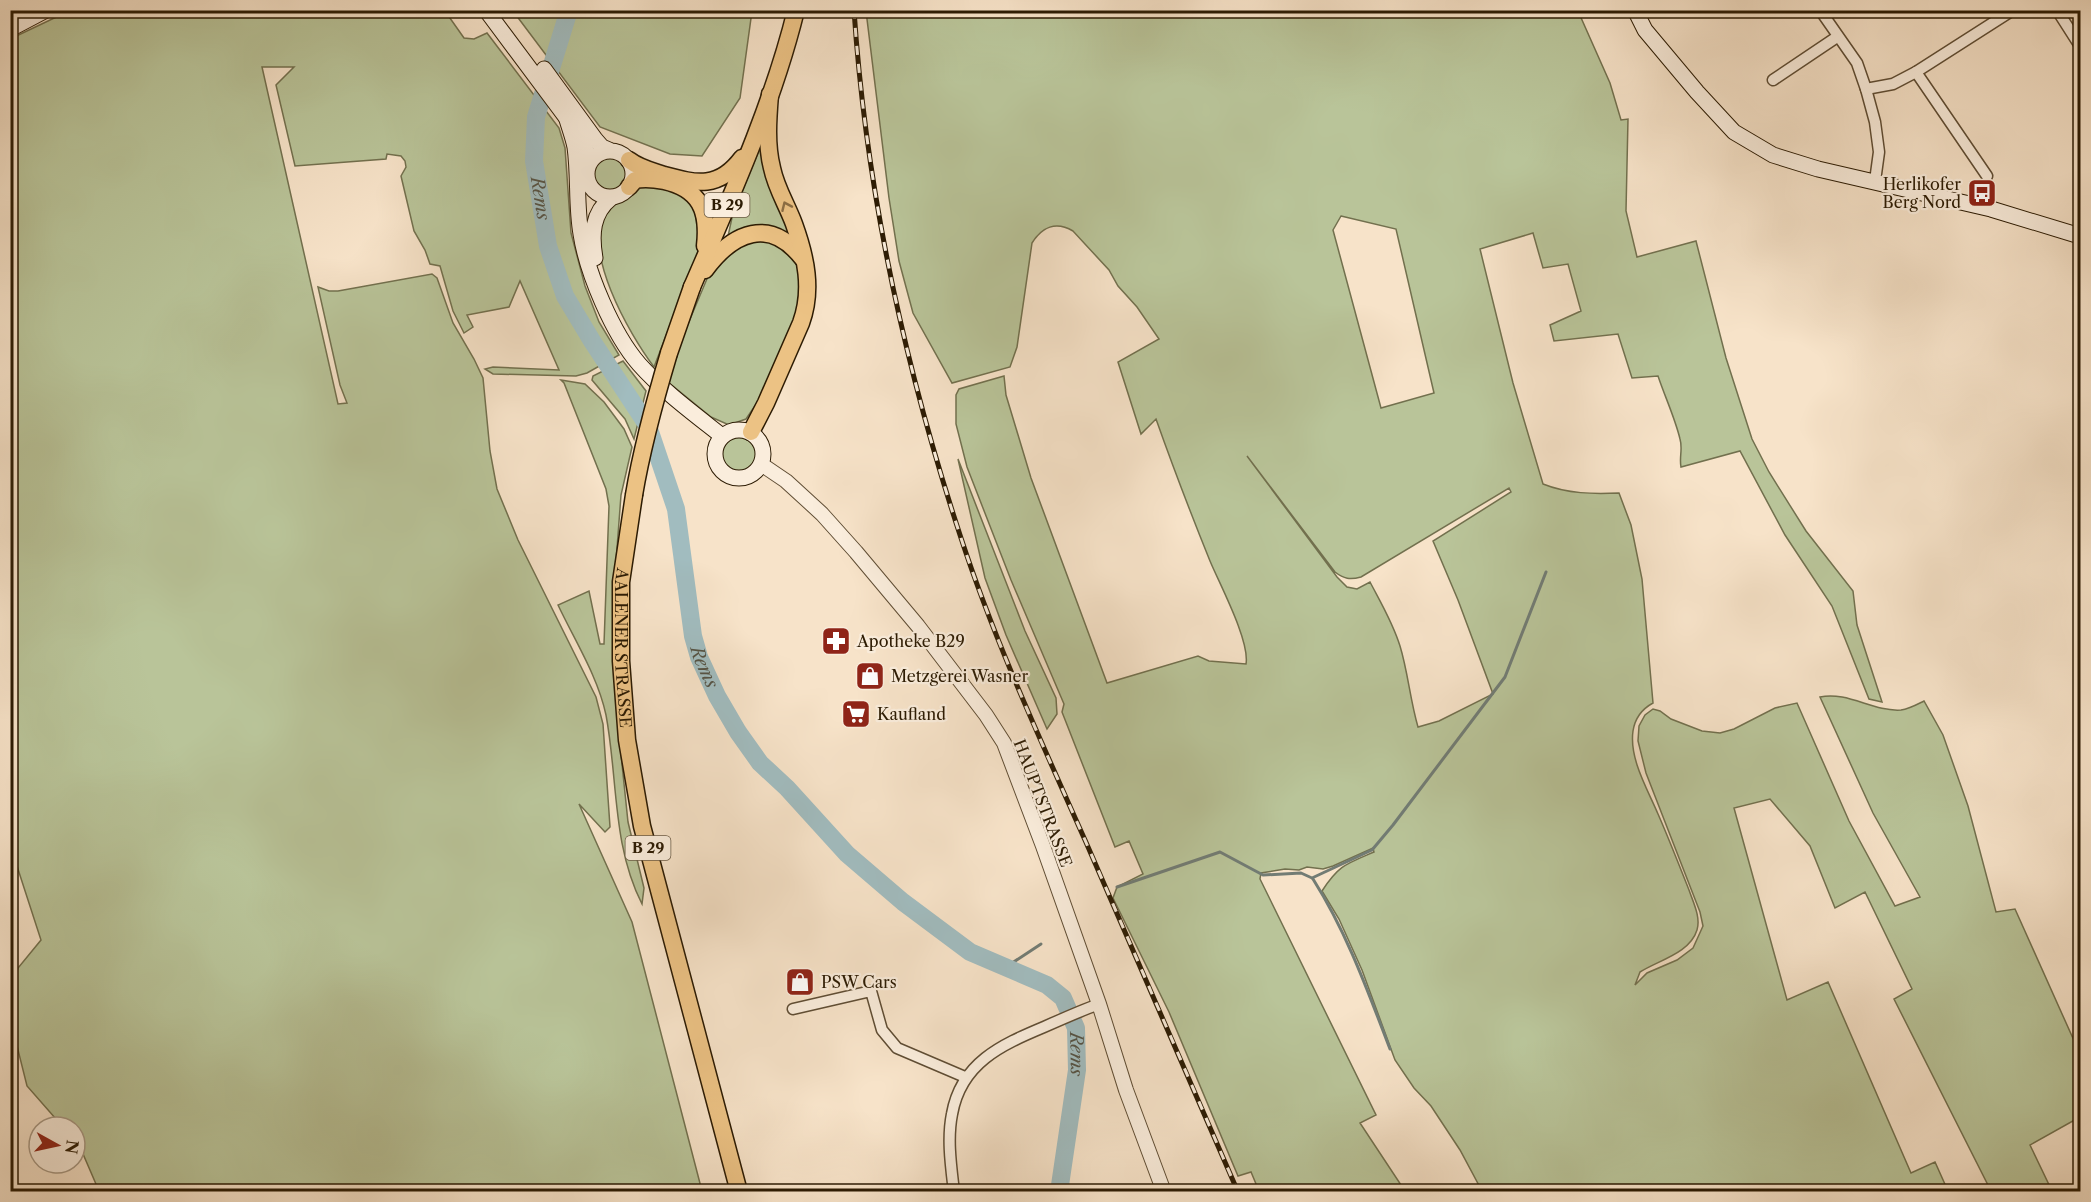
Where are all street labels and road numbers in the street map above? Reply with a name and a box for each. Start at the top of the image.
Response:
road number: B 29 [704,193,750,217]
street label: AALENER STRASSE [611,566,636,729]
street label: HAUPTSTRASSE [1009,736,1077,870]
road number: B 29 [626,836,670,860]

